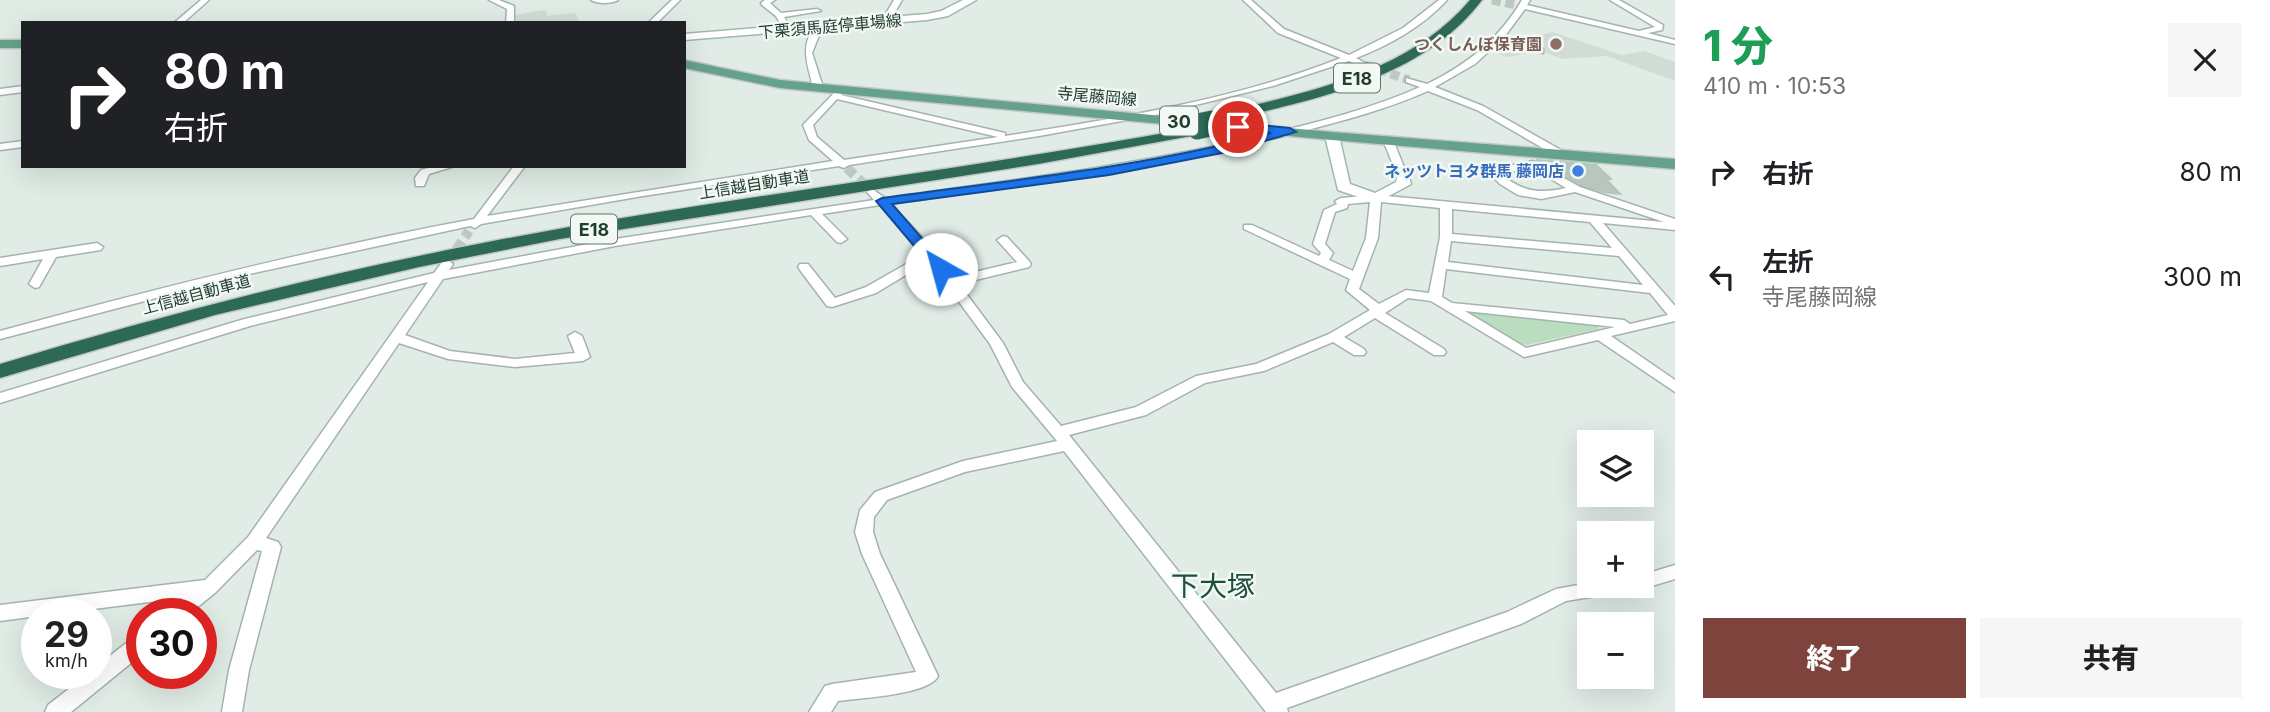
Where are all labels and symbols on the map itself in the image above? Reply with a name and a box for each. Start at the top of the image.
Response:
street label: 下栗須馬庭停車場線 [757,10,903,42]
place label: つくしんぼ保育園 [1414,34,1542,54]
marker: つくしんぼ保育園 [1548,36,1564,52]
road number: E18 [1334,64,1380,92]
street label: 寺尾藤岡線 [1056,83,1138,109]
pin [1208,97,1268,157]
road number: 30 [1160,106,1198,136]
place label: ネッツトヨタ群馬 藤岡店 [1384,161,1564,181]
marker: ネッツトヨタ群馬 藤岡店 [1570,163,1586,179]
street label: 上信越自動車道 [697,165,811,203]
road number: E18 [571,214,617,244]
position arrow [904,232,978,306]
street label: 上信越自動車道 [139,270,253,318]
district label: 下大塚 [1171,569,1255,603]
speed limit sign: 30 [126,598,217,689]

